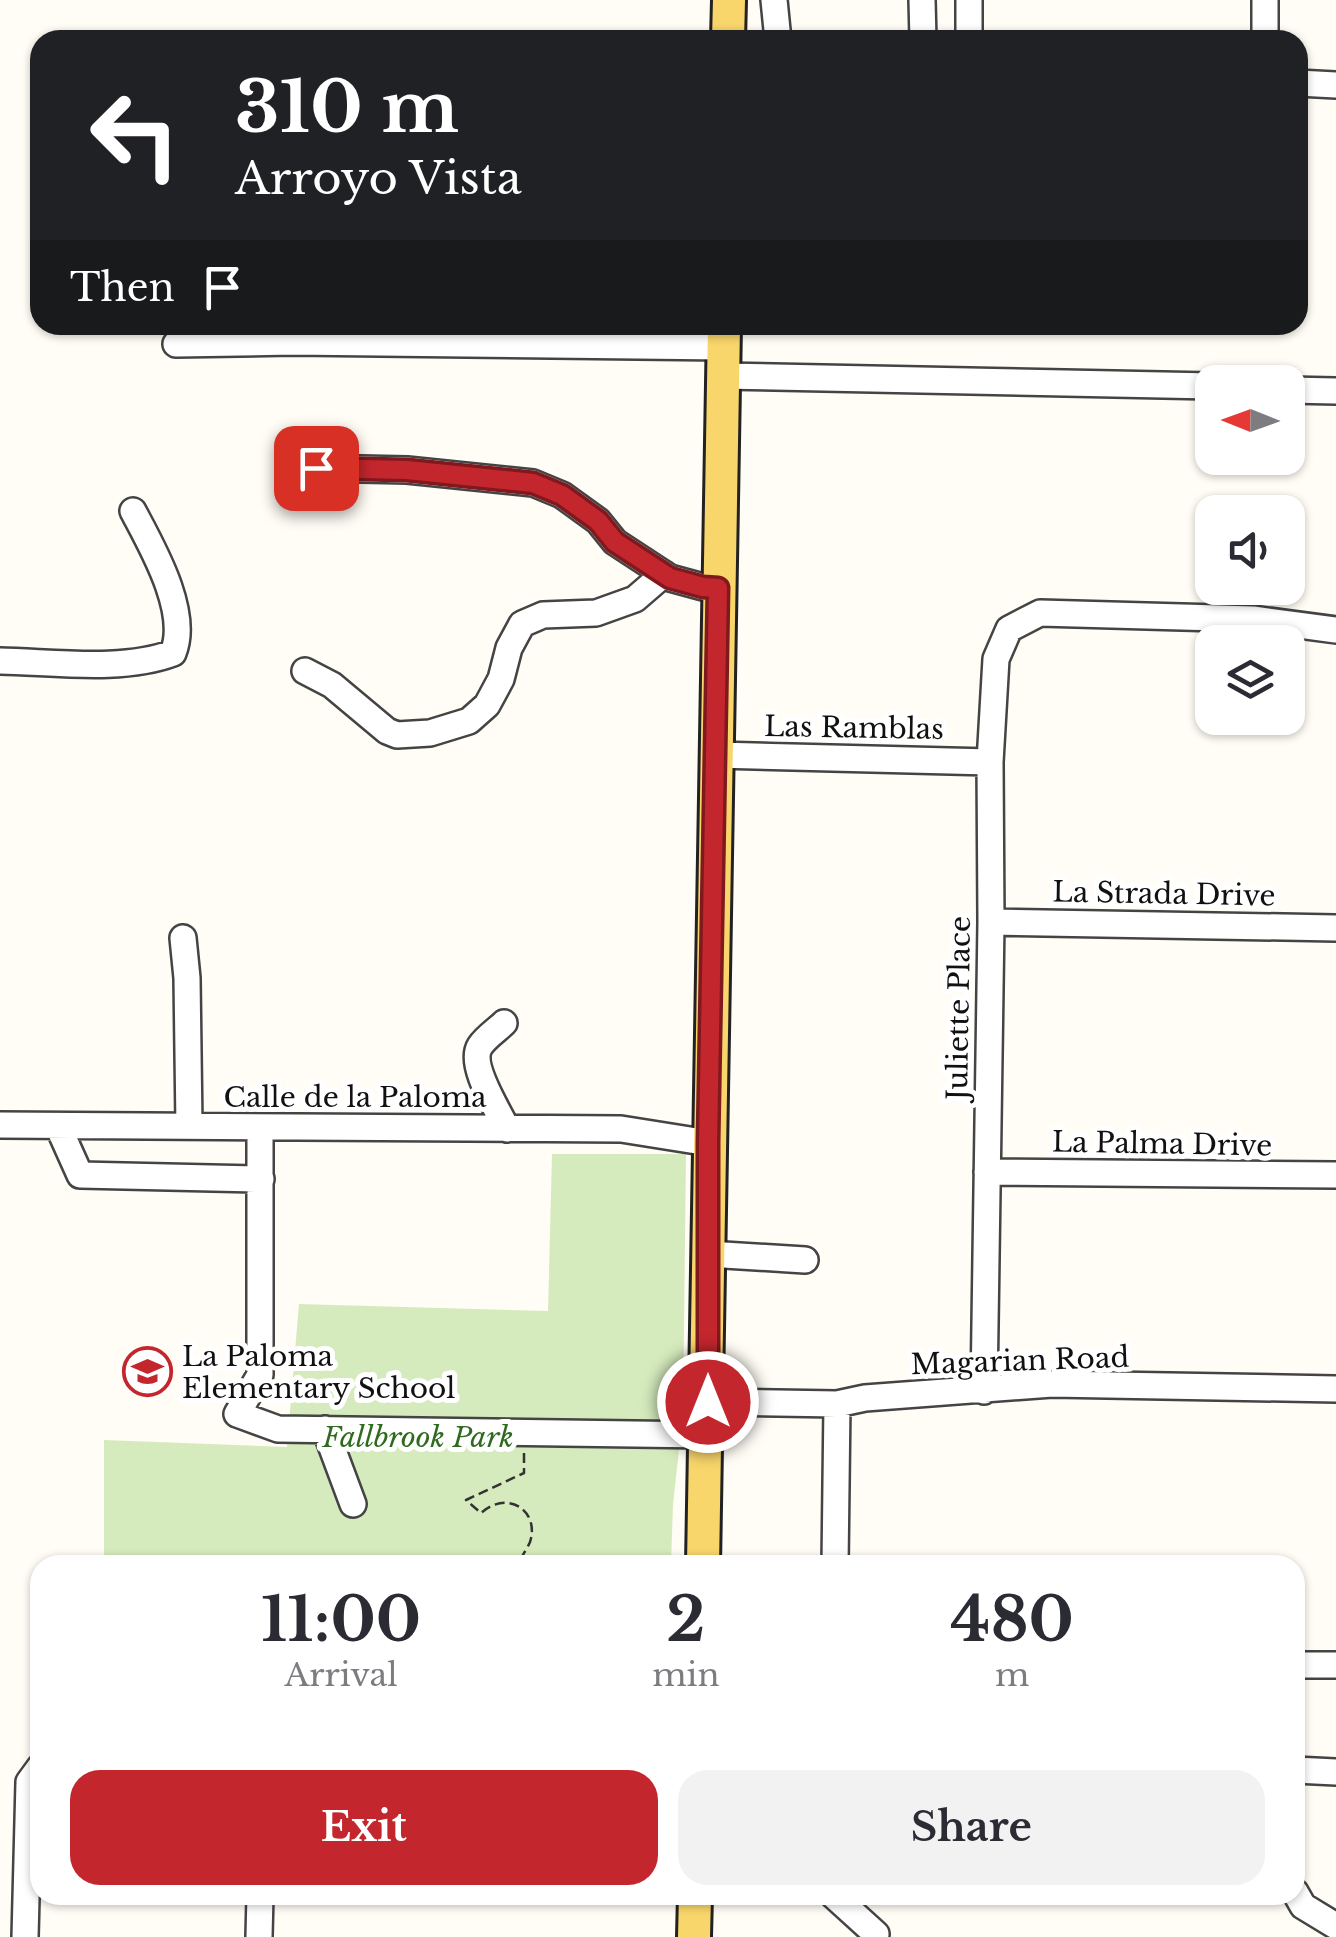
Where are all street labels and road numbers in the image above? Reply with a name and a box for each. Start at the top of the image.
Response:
street label: Las Ramblas [764,709,944,747]
street label: La Strada Drive [1052,875,1276,913]
street label: Juliette Place [940,916,978,1104]
street label: Calle de la Paloma [224,1080,487,1115]
street label: La Palma Drive [1052,1125,1272,1163]
street label: Magarian Road [910,1340,1130,1382]

